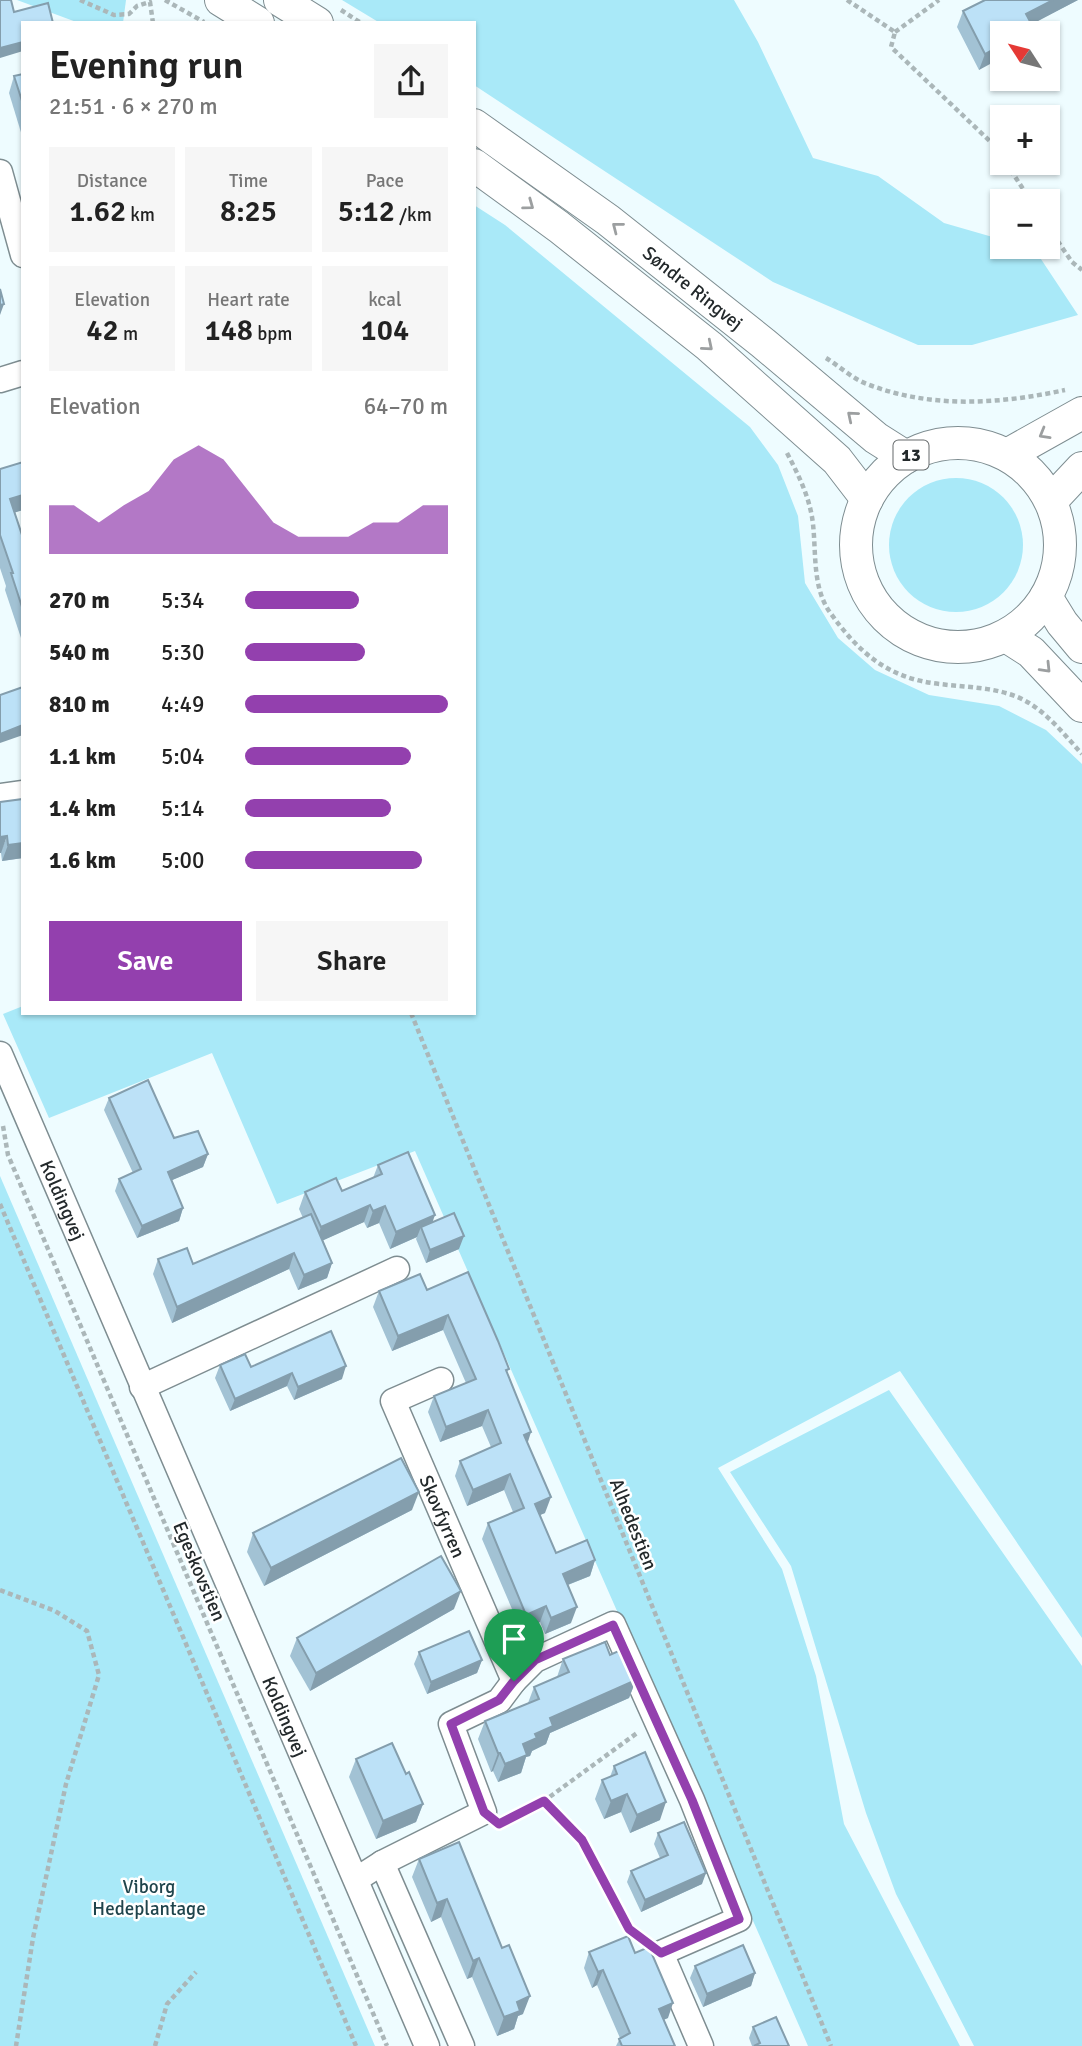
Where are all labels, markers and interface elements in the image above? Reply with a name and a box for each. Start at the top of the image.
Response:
north arrow [990,21,1060,91]
map controls [990,21,1060,259]
text: Evening run [49,42,243,89]
button: share [374,44,448,118]
text: 21:51 · 6 × 270 m [49,92,218,121]
button: + [990,105,1060,175]
text: Distance [77,169,148,193]
text: Time [229,169,268,193]
text: Pace [366,169,404,193]
button: − [990,189,1060,259]
text: 1.62 [69,193,126,230]
text: 8:25 [220,193,277,230]
text: 5:12 [338,193,395,230]
one-way arrow [521,197,534,210]
text: km [126,203,155,227]
text: /km [395,203,432,227]
one-way arrow [613,223,625,236]
street label: Søndre Ringvej [638,241,748,336]
text: Elevation [74,288,150,312]
text: Heart rate [207,288,290,312]
text: kcal [368,288,401,312]
text: 42 [86,312,119,349]
text: 148 [204,312,253,349]
text: 104 [361,312,409,349]
text: m [119,322,138,346]
text: bpm [253,322,293,346]
one-way arrow [700,338,713,350]
text: Elevation [49,392,141,421]
text: 64–70 m [364,392,448,421]
one-way arrow [847,412,860,424]
one-way arrow [1039,426,1052,439]
road number: 13 [894,440,928,470]
text: 270 m [49,586,110,615]
text: 5:34 [161,586,204,615]
text: 540 m [49,638,110,667]
text: 5:30 [161,638,204,667]
one-way arrow [1038,660,1051,673]
text: 810 m [49,690,110,719]
text: 4:49 [161,690,204,719]
text: 1.1 km [49,742,116,771]
text: 5:04 [161,742,204,771]
text: 1.4 km [49,794,116,823]
text: 5:14 [161,794,204,823]
text: 1.6 km [49,846,116,875]
text: 5:00 [161,846,204,875]
button: Save [49,921,242,1001]
button: Share [256,921,448,1001]
street label: Koldingvej [34,1157,90,1244]
street label: Skovfyrren [413,1472,470,1562]
street label: Alhedestien [604,1475,662,1574]
street label: Egeskovstien [167,1518,231,1625]
pin [484,1609,544,1681]
icon: arrive [495,1620,533,1658]
street label: Koldingvej [256,1673,312,1761]
park label: Viborg Hedeplantage [92,1875,206,1921]

